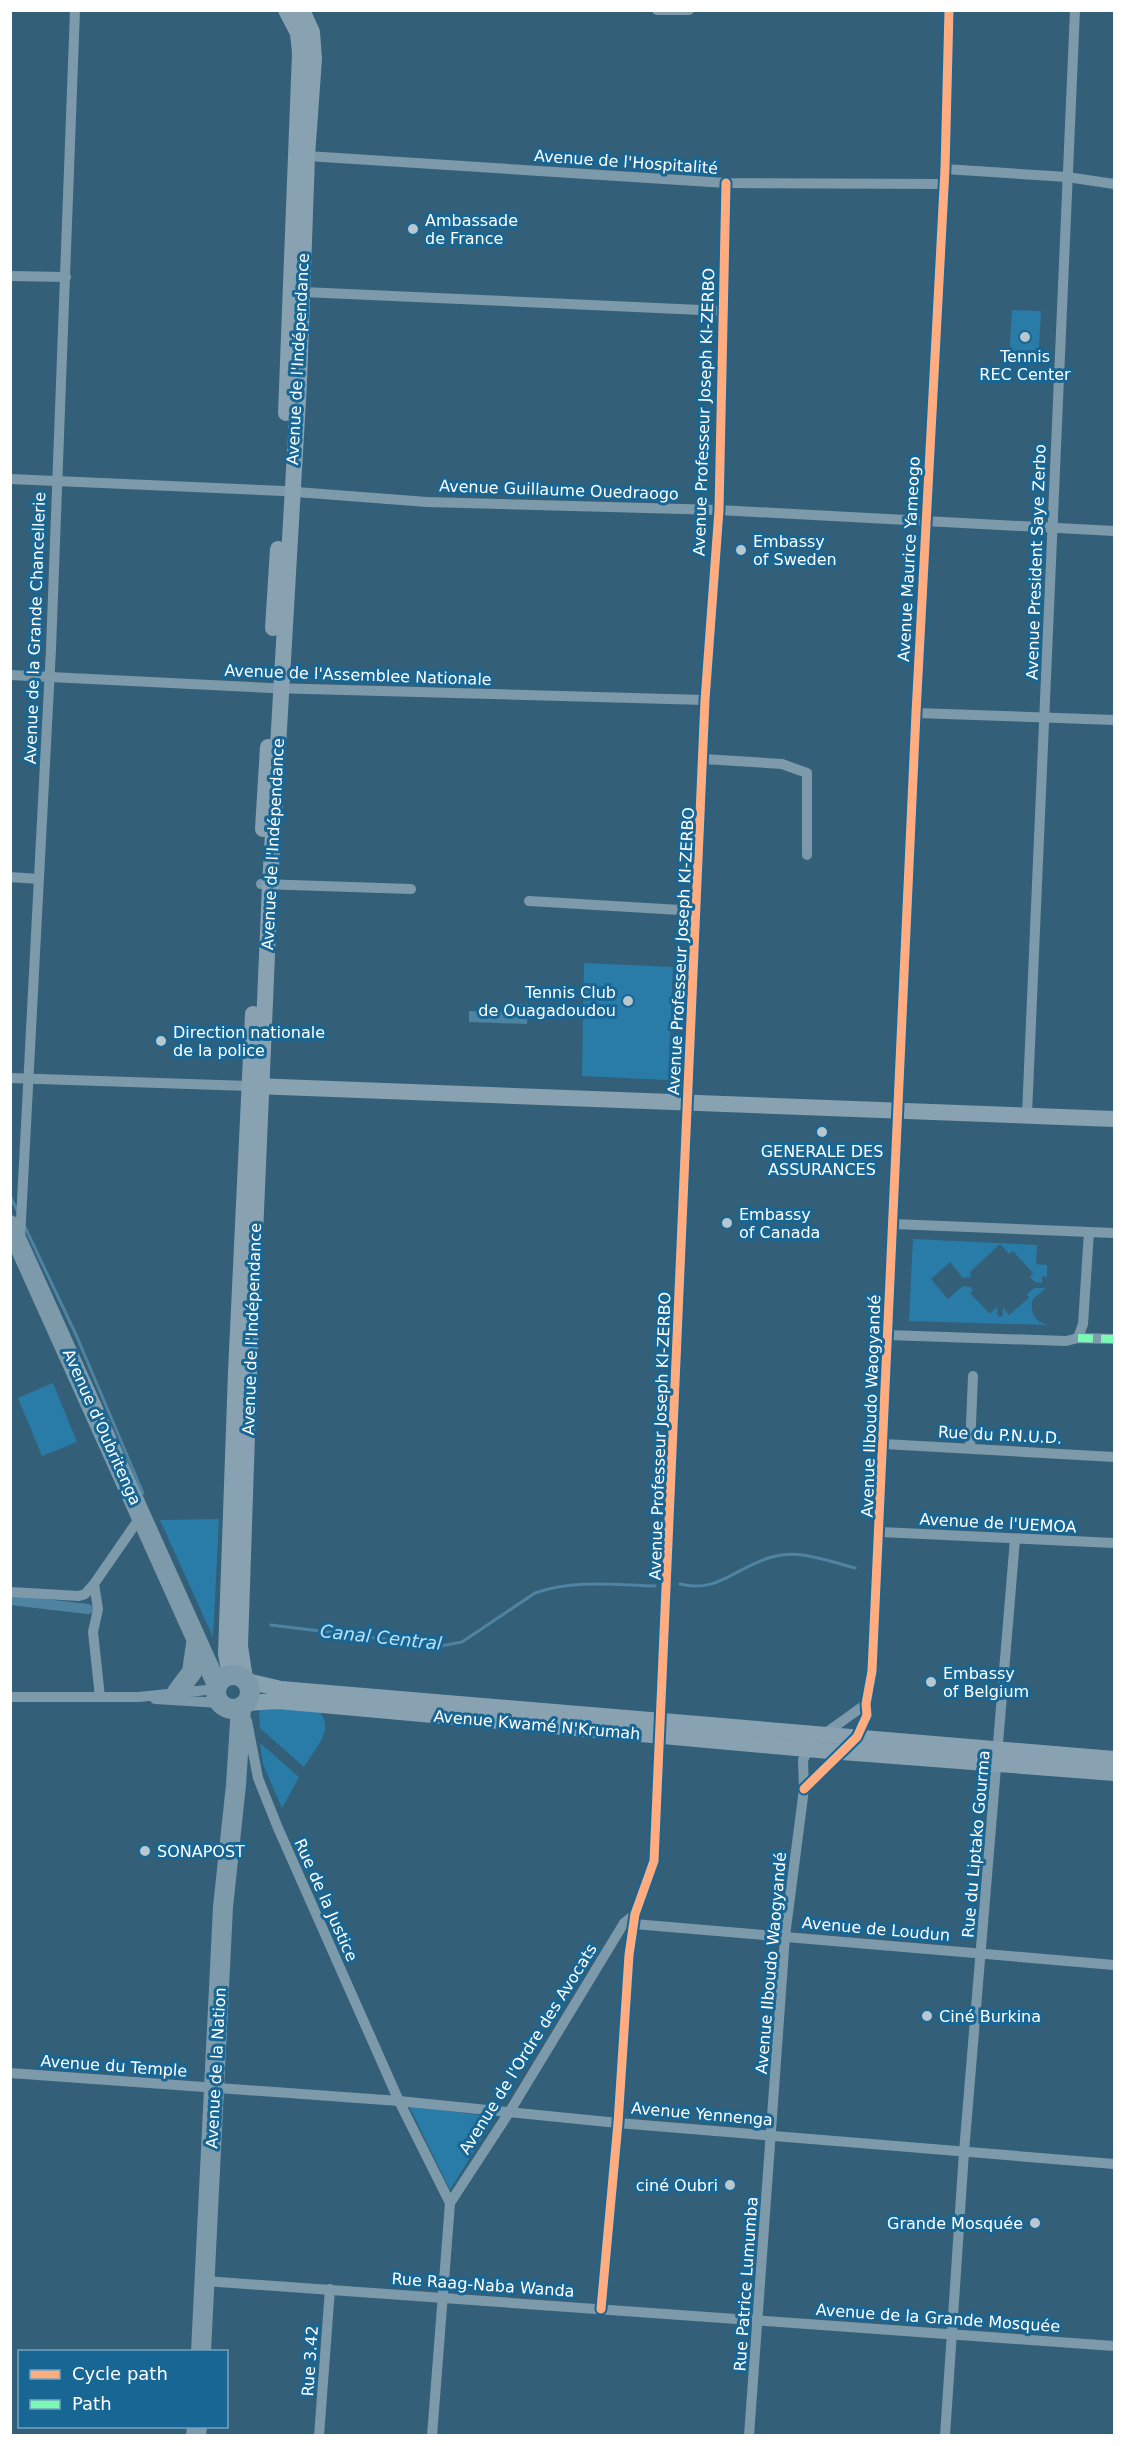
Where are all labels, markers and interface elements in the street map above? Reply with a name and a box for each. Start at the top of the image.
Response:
street label: Avenue de l'Hospitalité [533,146,719,178]
place label: Ambassade de France [425,211,518,248]
marker: Ambassade de France [406,222,420,236]
street label: Avenue de l'Indépendance [283,253,313,465]
street label: Avenue Professeur Joseph KI-ZERBO [689,268,719,556]
marker: Tennis REC Center [1018,330,1032,344]
place label: Tennis REC Center [979,347,1071,384]
street label: Avenue President Saye Zerbo [1022,444,1050,680]
street label: Avenue Maurice Yameogo [894,456,924,662]
street label: Avenue Guillaume Ouedraogo [439,476,679,504]
street label: Avenue de la Grande Chancellerie [21,492,49,764]
place label: Embassy of Sweden [753,532,837,569]
marker: Embassy of Sweden [734,543,748,557]
street label: Avenue de l'Assemblee Nationale [224,661,492,689]
street label: Avenue de l'Indépendance [258,738,288,950]
street label: Avenue Professeur Joseph KI-ZERBO [664,807,698,1095]
place label: Tennis Club de Ouagadoudou [478,983,616,1020]
marker: Tennis Club de Ouagadoudou [621,994,635,1008]
place label: Direction nationale de la police [173,1023,325,1060]
marker: Direction nationale de la police [154,1034,168,1048]
marker: GENERALE DES ASSURANCES [815,1125,829,1139]
place label: GENERALE DES ASSURANCES [761,1142,883,1179]
place label: Embassy of Canada [739,1205,820,1242]
marker: Embassy of Canada [720,1216,734,1230]
street label: Avenue de l'Indépendance [239,1223,265,1435]
street label: Avenue Professeur Joseph KI-ZERBO [645,1292,675,1580]
street label: Avenue Ilboudo Waogyandé [858,1294,884,1518]
street label: Avenue d'Oubritenga [59,1346,145,1508]
street label: Rue du P.N.U.D. [937,1422,1063,1448]
street label: Avenue de l'UEMOA [919,1509,1077,1537]
water label: Canal Central [319,1620,443,1654]
place label: Embassy of Belgium [943,1664,1029,1701]
marker: Embassy of Belgium [924,1675,938,1689]
street label: Avenue Kwamé N'Krumah [433,1706,641,1744]
street label: Rue du Liptako Gourma [958,1750,994,1938]
street label: Rue de la Justice [290,1836,362,1964]
place label: SONAPOST [157,1842,245,1861]
marker: SONAPOST [138,1844,152,1858]
street label: Avenue Ilboudo Waogyandé [752,1851,790,2075]
street label: Avenue de Loudun [801,1913,951,1945]
street label: Avenue de l'Ordre des Avocats [455,1940,601,2158]
street label: Avenue de la Nation [202,1987,230,2149]
place label: Ciné Burkina [939,2007,1041,2026]
marker: Ciné Burkina [920,2009,934,2023]
street label: Avenue du Temple [40,2051,188,2081]
street label: Avenue Yennenga [630,2098,774,2130]
place label: ciné Oubri [636,2176,718,2195]
marker: ciné Oubri [723,2178,737,2192]
street label: Rue Patrice Lumumba [730,2196,762,2372]
place label: Grande Mosquée [887,2214,1023,2233]
marker: Grande Mosquée [1028,2216,1042,2230]
street label: Rue Raag-Naba Wanda [391,2269,575,2301]
street label: Avenue de la Grande Mosquée [815,2300,1061,2336]
street label: Rue 3.42 [298,2325,322,2397]
legend [18,2350,228,2428]
text: Cycle path [72,2363,168,2384]
text: Path [72,2393,112,2414]

